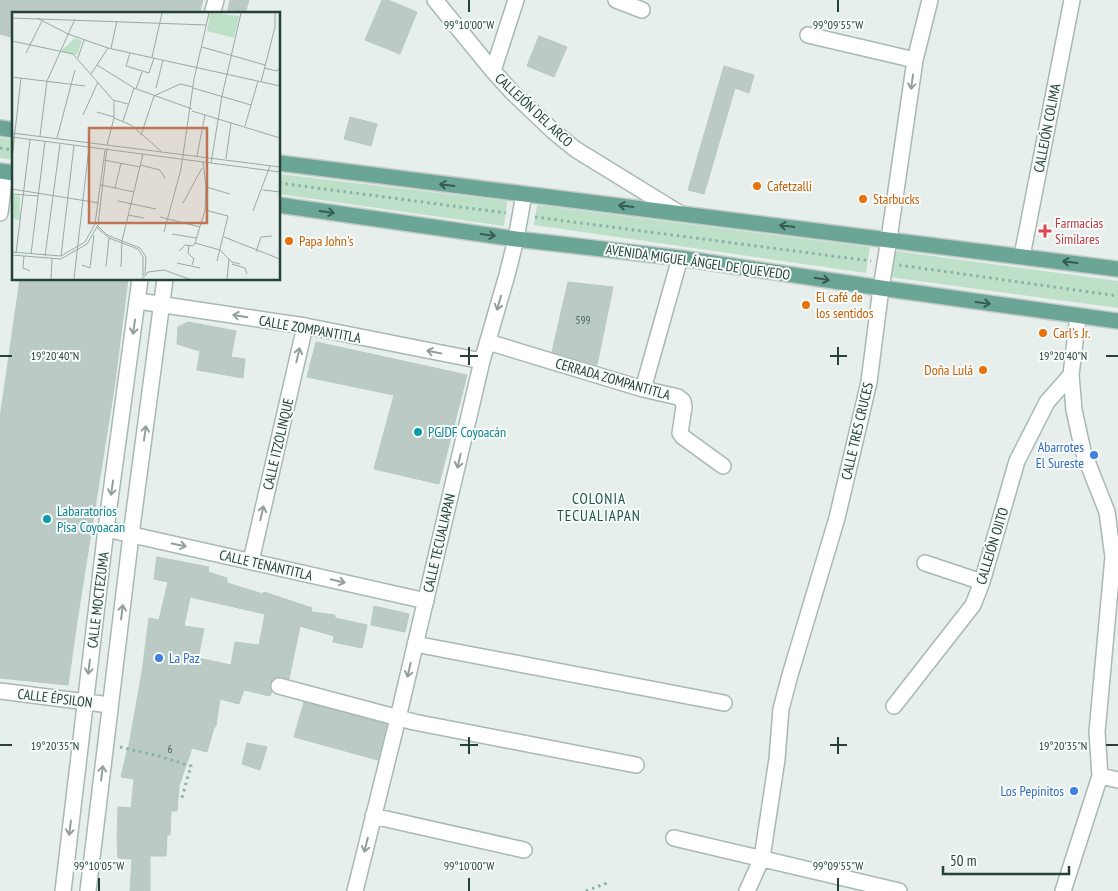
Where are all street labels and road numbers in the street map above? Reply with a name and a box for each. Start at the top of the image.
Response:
street label: CALLEJÓN DEL ARCO [491,69,577,151]
street label: CALLEJÓN COLIMA [1030,82,1065,174]
street label: AVENIDA MIGUEL ÁNGEL DE QUEVEDO [605,240,792,284]
street label: CALLE ZOMPANTITLA [257,311,363,347]
street label: CERRADA ZOMPANTITLA [554,354,673,404]
street label: CALLE TRES CRUCES [837,380,877,482]
street label: CALLE ITZOLINQUE [259,396,297,492]
street label: CALLE TECUALIAPAN [419,492,459,594]
street label: CALLEJÓN OJITO [972,505,1012,587]
street label: CALLE TENANTITLA [218,546,315,585]
street label: CALLE MOCTEZUMA [83,550,113,649]
street label: CALLE ÉPSILON [17,684,93,712]

